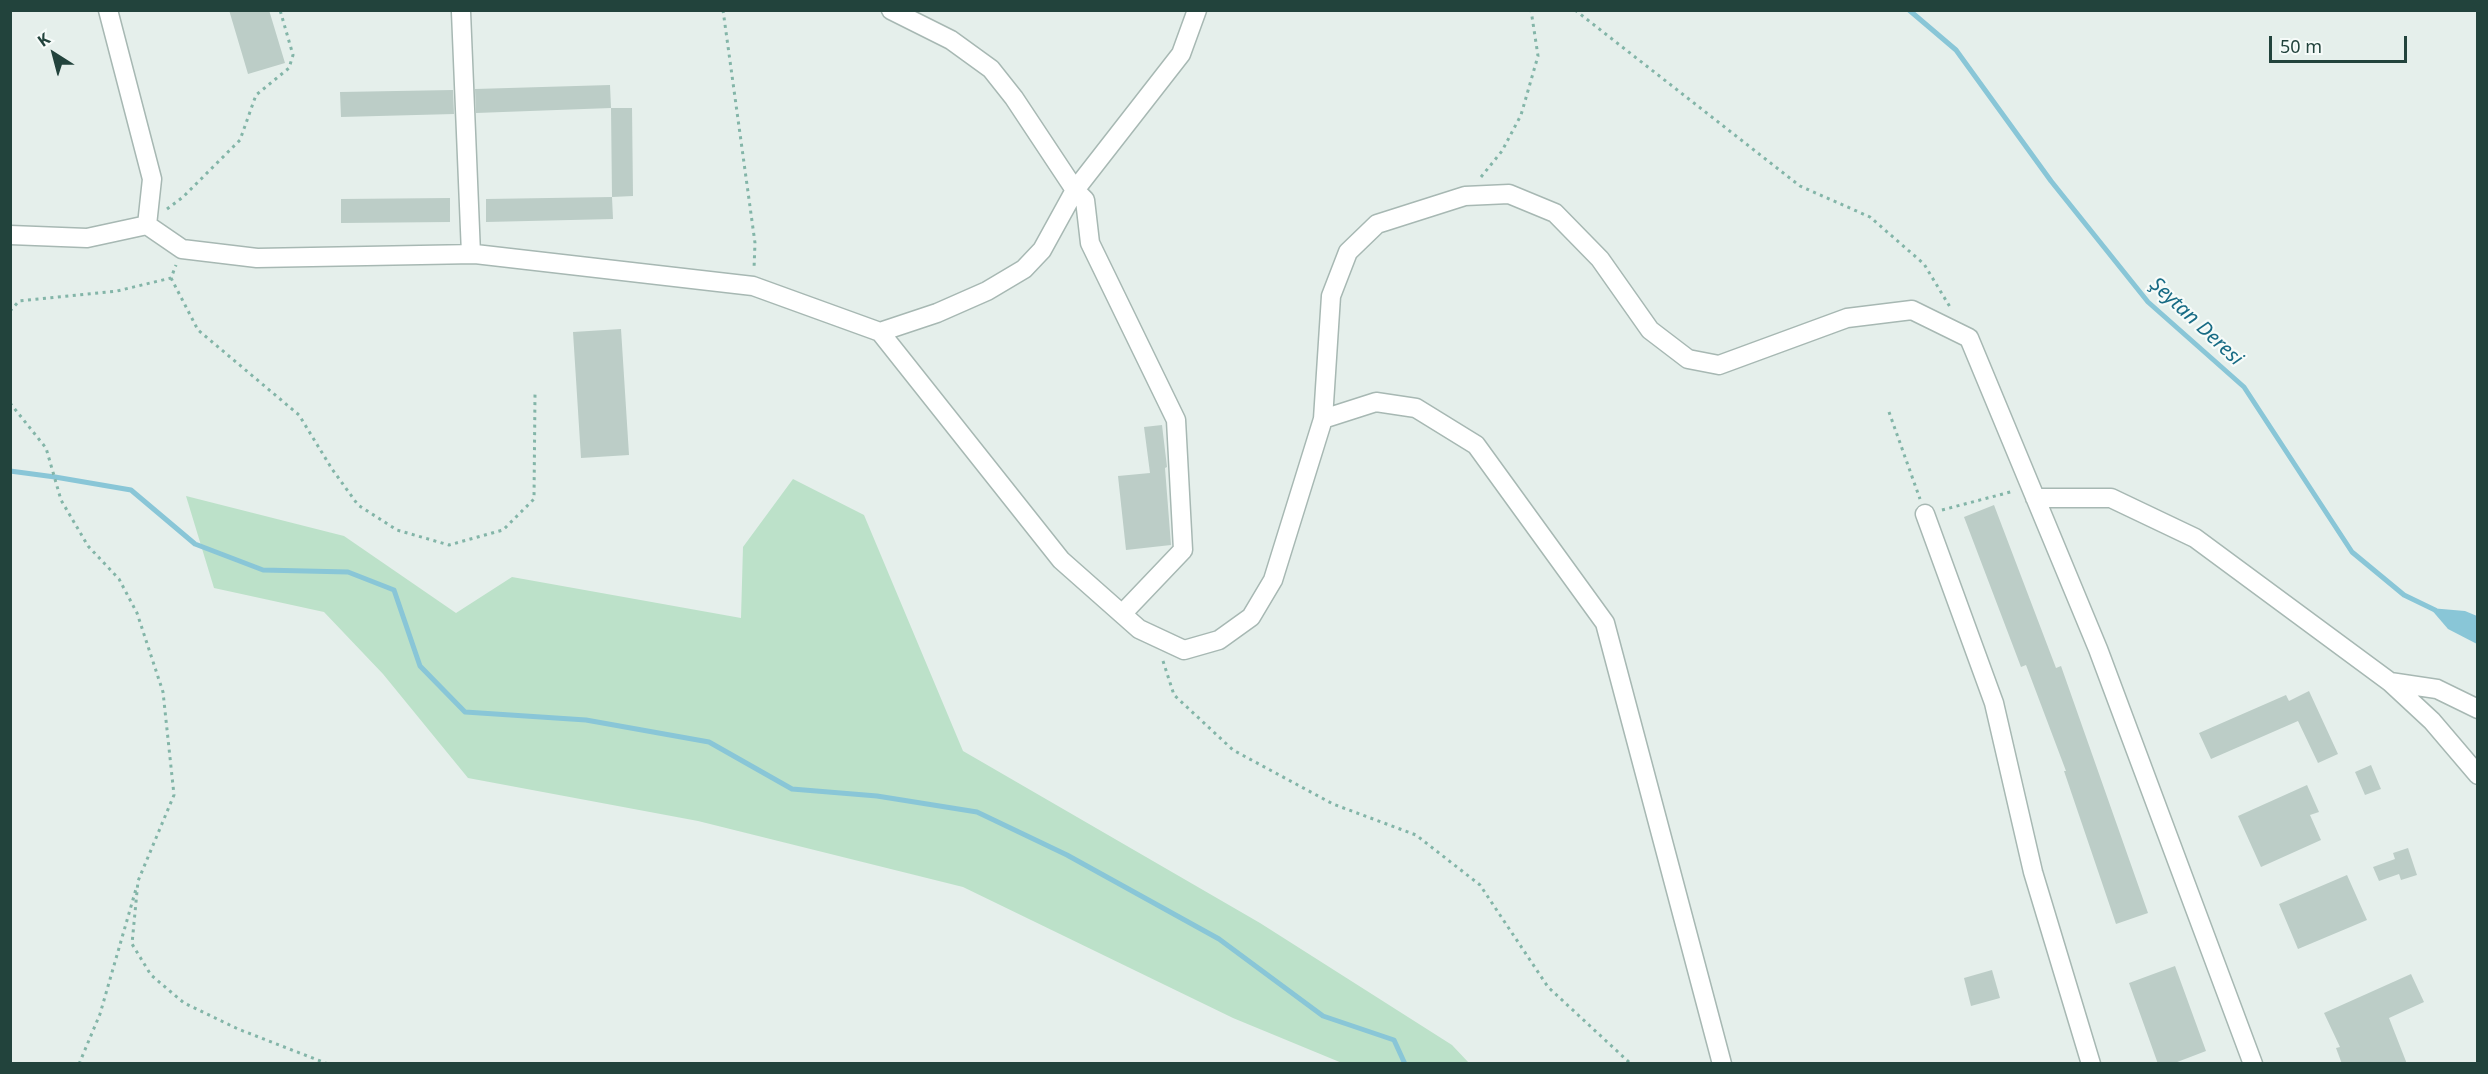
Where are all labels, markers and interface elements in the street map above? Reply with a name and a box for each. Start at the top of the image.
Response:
north arrow [24,24,84,84]
scale bar [2272,24,2410,62]
text: K [33,27,54,51]
text: 50 m [2280,34,2322,58]
water label: Şeytan Deresi [2144,273,2248,371]

